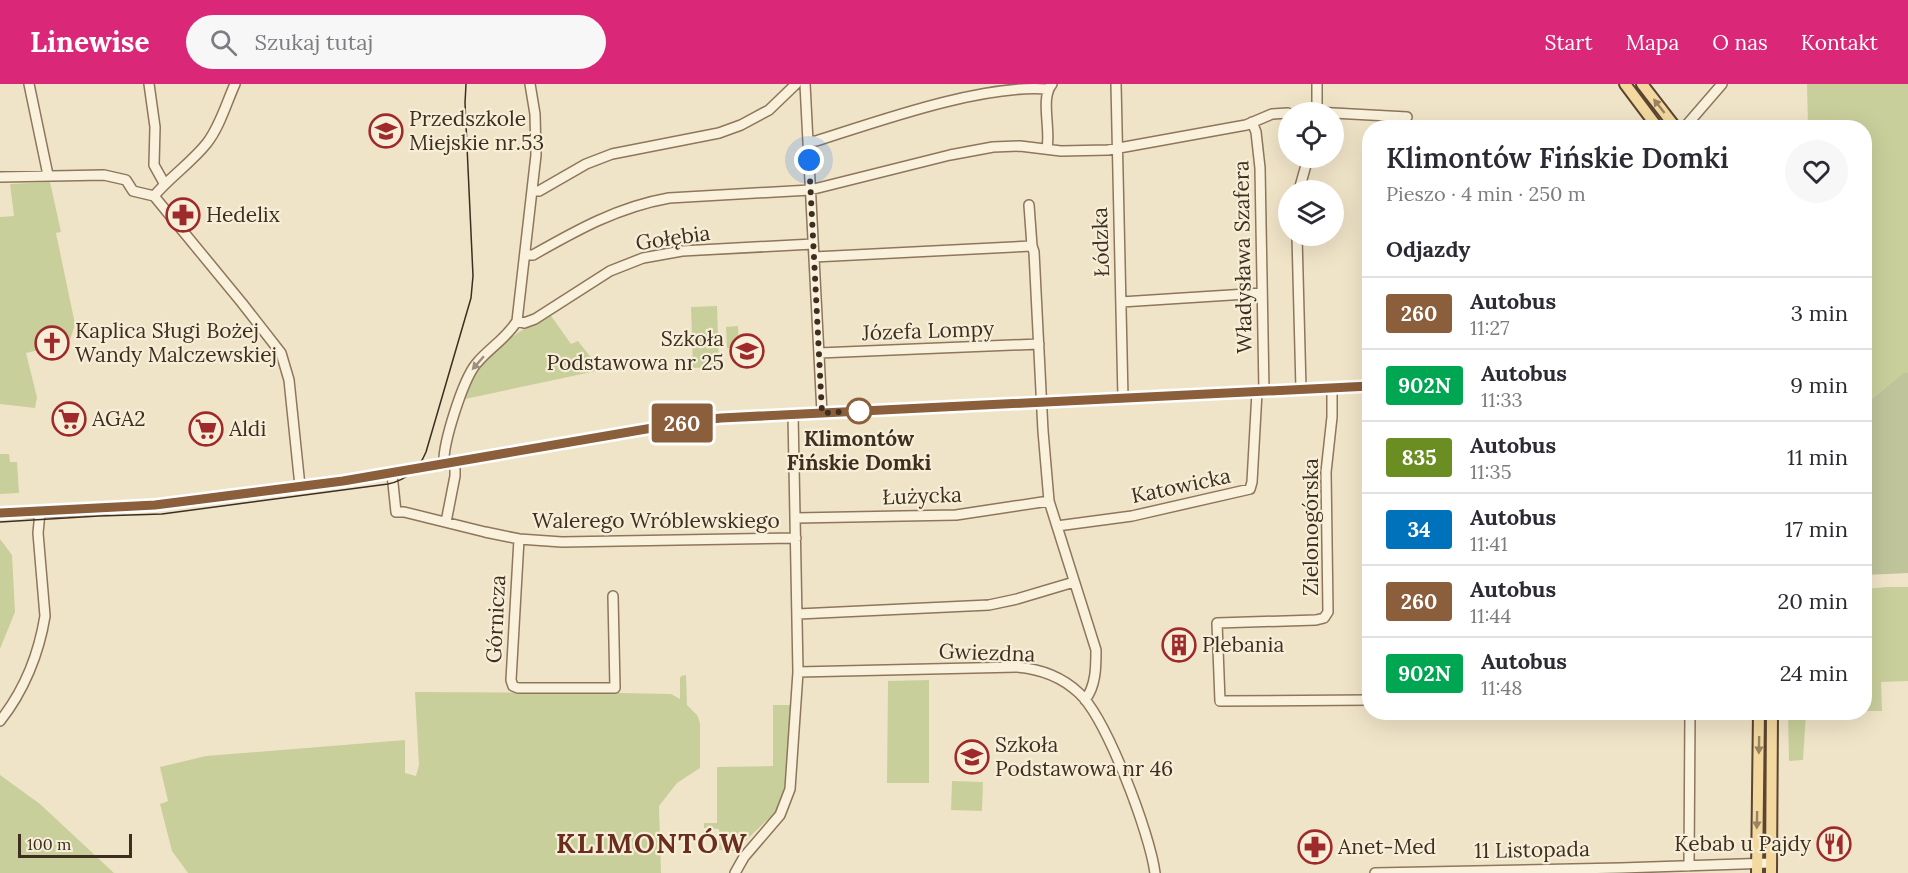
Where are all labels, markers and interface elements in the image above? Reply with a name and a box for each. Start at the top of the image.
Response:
search box [186,15,606,69]
text: Linewise [30,24,150,60]
icon: search [207,26,240,59]
text: Szukaj tutaj [255,28,373,56]
text: Start [1545,29,1593,56]
text: Mapa [1626,29,1679,56]
text: O nas [1712,29,1768,56]
text: Kontakt [1801,29,1878,56]
one-way arrow [1654,98,1666,113]
map controls [1278,102,1344,246]
button: locate [1278,102,1344,168]
place label: Przedszkole Miejskie nr.53 [409,105,544,156]
school or university icon: Przedszkole Miejskie nr.53 [368,113,404,149]
text: Klimontów Fińskie Domki [1386,140,1729,176]
button: heart [1785,140,1848,203]
your location [794,145,824,175]
street label: Władysława Szafera [1227,160,1258,354]
button: layers [1278,180,1344,246]
text: Pieszo · 4 min · 250 m [1386,181,1586,206]
pharmacy icon: Hedelix [165,197,201,233]
place label: Hedelix [206,201,280,228]
street label: Łódzka [1086,206,1115,277]
street label: Gołębia [634,219,712,256]
text: Odjazdy [1386,235,1470,263]
text: Autobus [1470,287,1556,315]
text: 3 min [1791,299,1848,327]
text: 260 [1401,300,1437,327]
street label: Józefa Lompy [861,315,994,346]
text: 11:27 [1470,315,1510,340]
place label: Kaplica Sługi Bożej Wandy Malczewskiej [75,317,277,368]
church icon: Kaplica Sługi Bożej Wandy Malczewskiej [34,325,70,361]
place label: Szkoła Podstawowa nr 25 [547,325,724,376]
school or university icon: Szkoła Podstawowa nr 25 [729,333,765,369]
one-way arrow [471,355,484,371]
text: Autobus [1481,359,1567,387]
text: 9 min [1790,371,1848,399]
text: 902N [1398,372,1451,399]
text: 11:33 [1481,387,1523,412]
marker: Klimontów Fińskie Domki [846,398,872,424]
supermarket icon: AGA2 [51,401,87,437]
line badge: 260 [648,404,716,442]
place label: AGA2 [91,405,146,432]
text: 260 [664,410,700,437]
supermarket icon: Aldi [188,411,224,447]
place label: Aldi [228,415,266,442]
place label: Klimontów Fińskie Domki [787,425,932,476]
text: Autobus [1470,431,1556,459]
text: 11 min [1787,443,1848,471]
text: 835 [1401,444,1437,471]
street label: Zielonogórska [1297,458,1324,596]
text: 11:35 [1470,459,1512,484]
street label: Katowicka [1129,462,1233,509]
street label: Łużycka [882,481,962,510]
text: Autobus [1470,503,1556,531]
street label: Walerego Wróblewskiego [532,507,780,534]
text: 17 min [1785,515,1848,543]
text: 34 [1407,516,1431,543]
text: 11:41 [1470,531,1508,556]
street label: Górnicza [480,574,511,664]
text: Autobus [1470,575,1556,603]
text: 20 min [1778,587,1848,615]
text: 260 [1401,588,1437,615]
text: 11:44 [1470,603,1511,628]
building icon: Plebania [1161,627,1197,663]
place label: Plebania [1202,631,1284,658]
street label: Gwiezdna [938,637,1036,668]
text: Autobus [1481,647,1567,675]
text: 24 min [1780,659,1848,687]
text: 902N [1398,660,1451,687]
text: 11:48 [1481,675,1523,700]
place label: Szkoła Podstawowa nr 46 [995,731,1173,782]
one-way arrow [1754,735,1763,754]
school or university icon: Szkoła Podstawowa nr 46 [954,739,990,775]
one-way arrow [1752,811,1762,830]
district label: KLIMONTÓW [556,826,748,860]
restaurant icon: Kebab u Pajdy [1816,826,1852,862]
pharmacy icon: Anet-Med [1297,829,1333,865]
place label: Kebab u Pajdy [1674,830,1811,857]
scale bar [18,831,132,858]
place label: Anet-Med [1337,833,1436,860]
text: 100 m [27,834,71,854]
street label: 11 Listopada [1474,835,1590,864]

